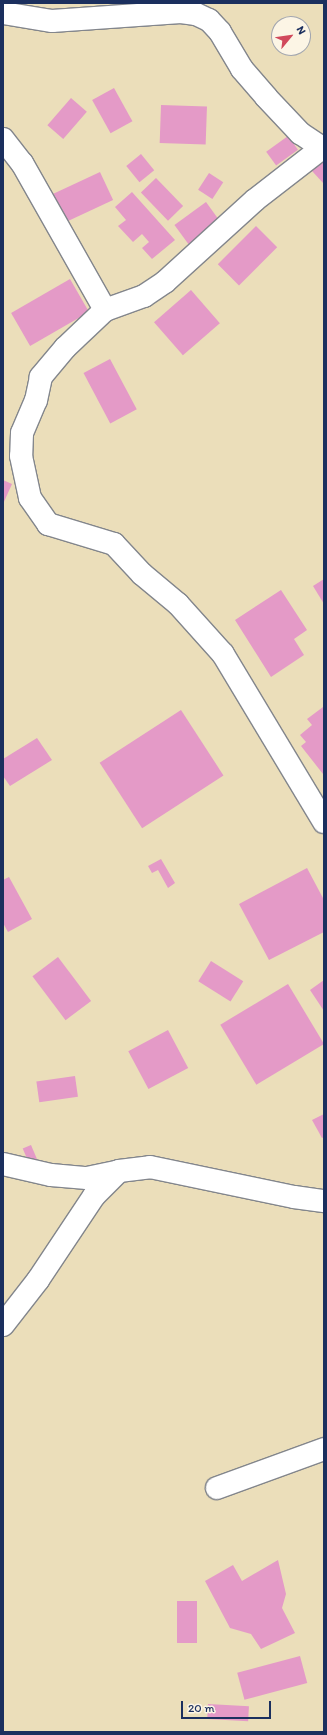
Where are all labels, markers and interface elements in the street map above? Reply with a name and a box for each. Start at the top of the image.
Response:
north arrow [271,16,311,56]
text: N [294,24,309,37]
scale bar [183,1693,273,1719]
text: 20 m [188,1701,215,1715]

